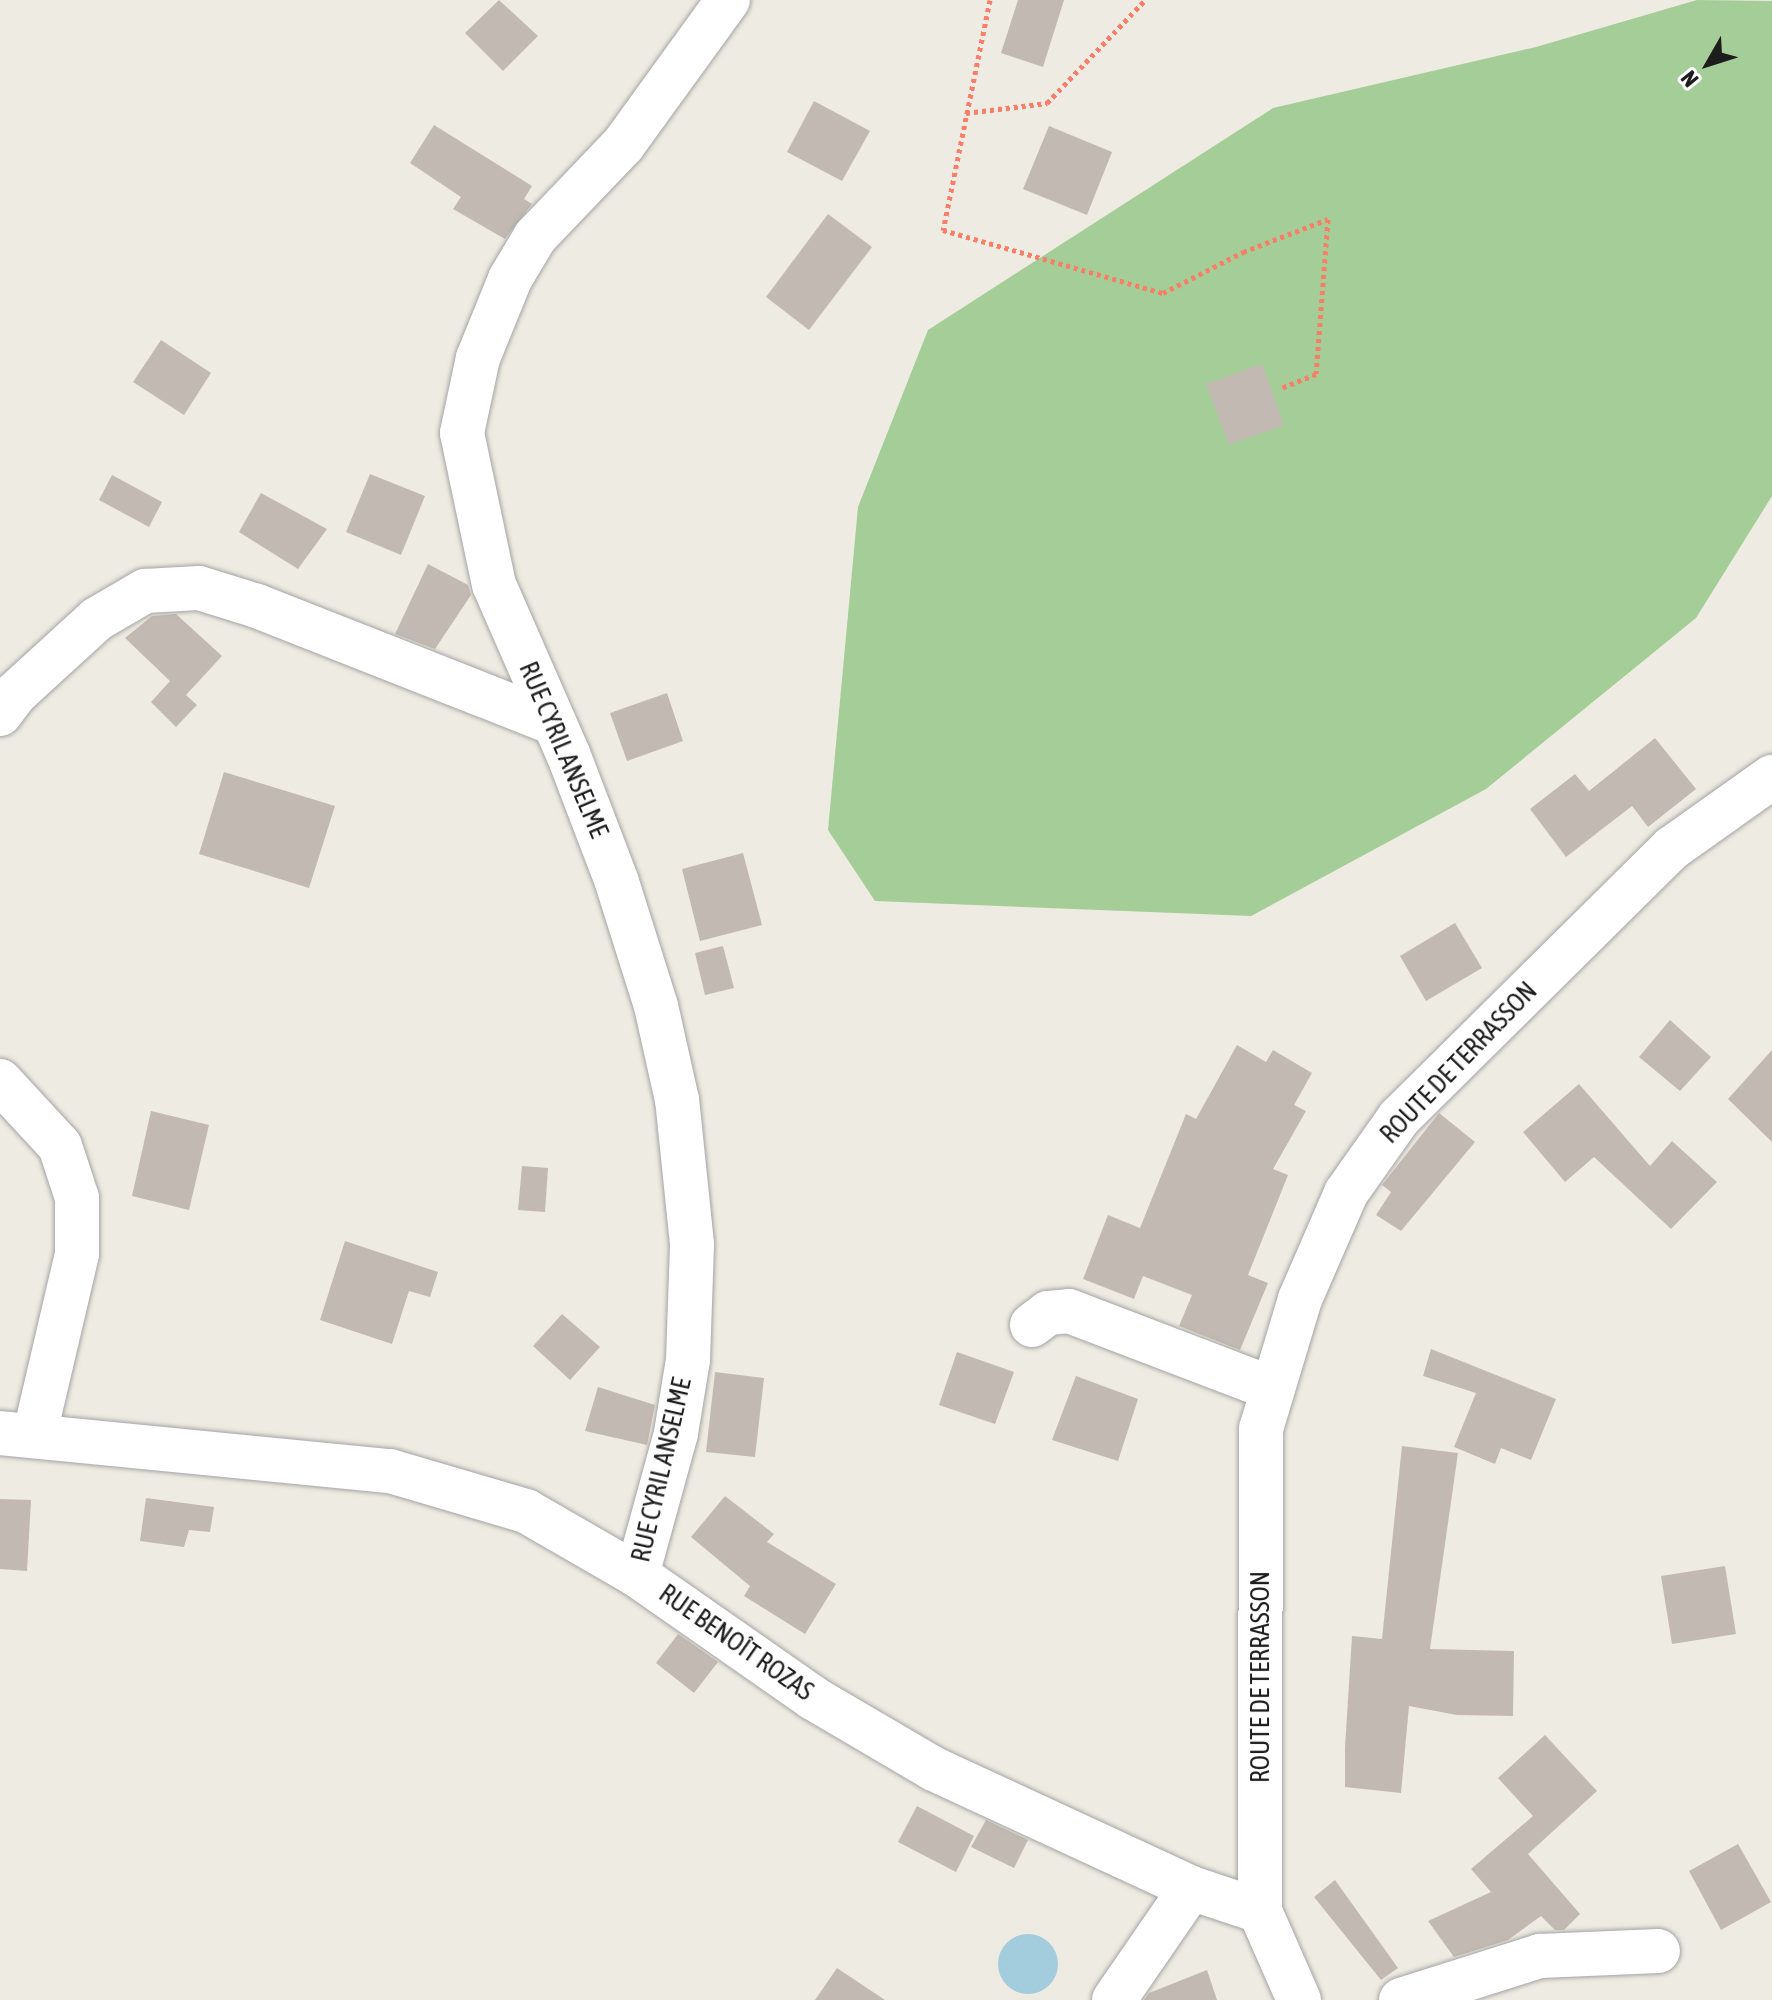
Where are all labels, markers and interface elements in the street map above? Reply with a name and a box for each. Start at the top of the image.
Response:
north arrow [1668,24,1748,104]
text: N [1675,66,1704,92]
street label: RUE CYRIL ANSELME [512,657,614,843]
street label: ROUTE DE TERRASSON [1374,976,1544,1150]
street label: RUE CYRIL ANSELME [626,1375,698,1565]
street label: ROUTE DE TERRASSON [1245,1571,1277,1783]
street label: RUE BENOÎT ROZAS [653,1578,819,1708]

